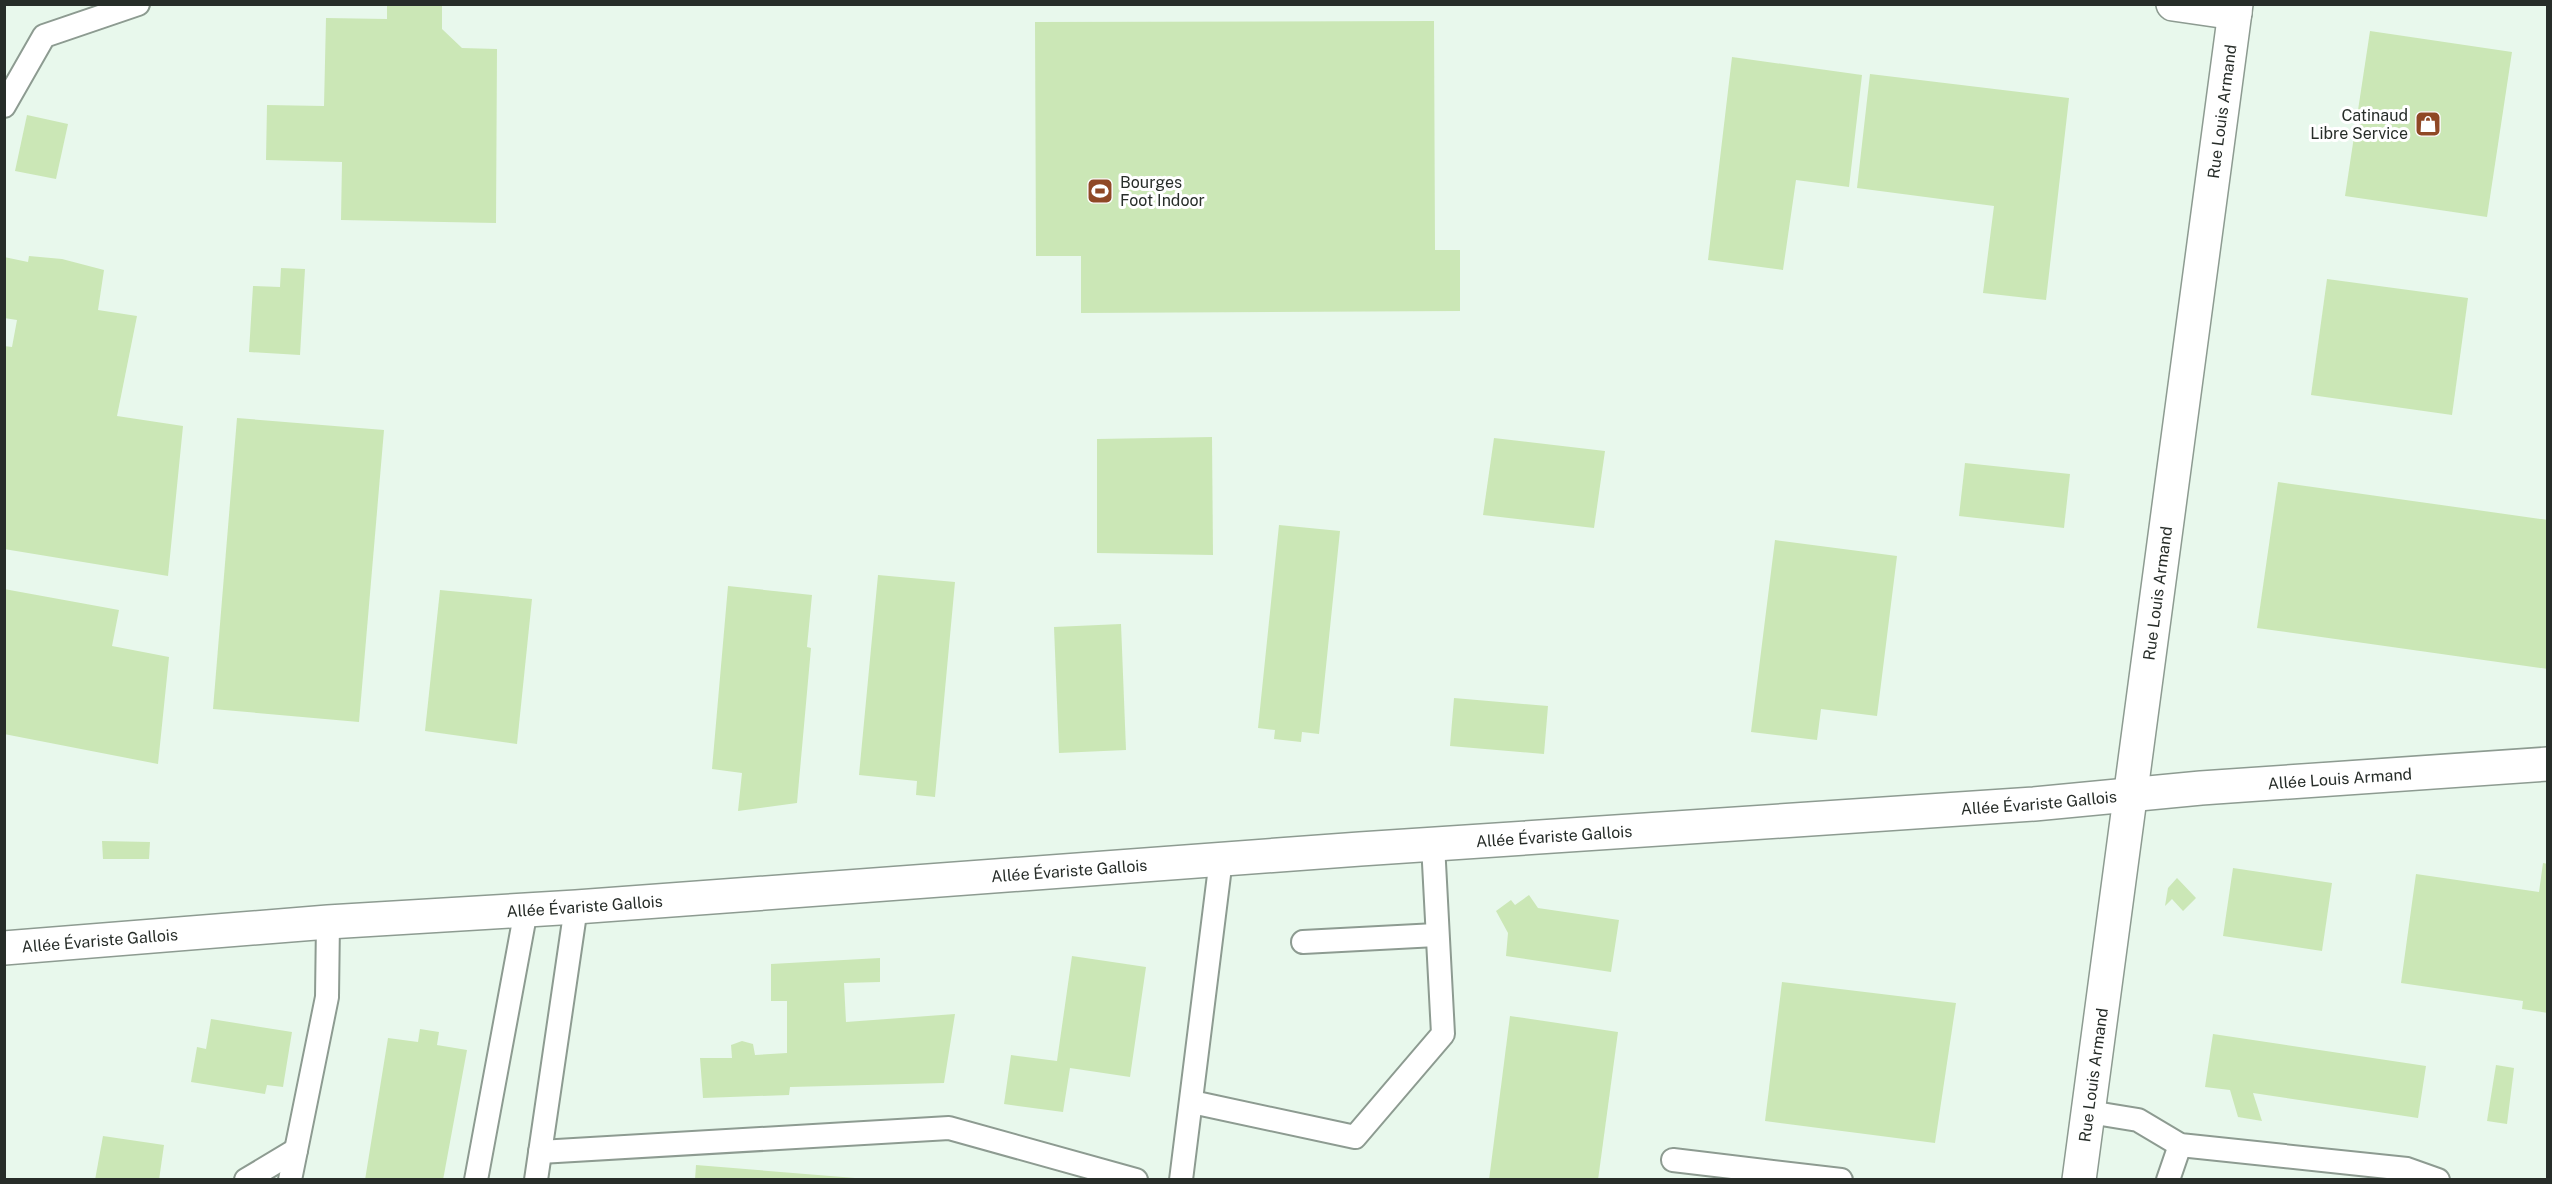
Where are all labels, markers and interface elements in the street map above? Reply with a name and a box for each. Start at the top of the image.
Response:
street label: Rue Louis Armand [2204,43,2241,180]
place label: Catinaud Libre Service [2310,106,2408,143]
shop icon: Catinaud Libre Service [2413,109,2443,139]
place label: Bourges Foot Indoor [1120,173,1205,210]
sports icon: Bourges Foot Indoor [1085,176,1115,206]
street label: Rue Louis Armand [2139,525,2176,662]
street label: Allée Louis Armand [2267,764,2413,793]
street label: Allée Évariste Gallois [1960,787,2118,819]
street label: Allée Évariste Gallois [1475,822,1633,851]
street label: Allée Évariste Gallois [990,856,1148,886]
street label: Allée Évariste Gallois [506,892,663,921]
street label: Allée Évariste Gallois [21,925,179,957]
street label: Rue Louis Armand [2075,1007,2112,1143]

